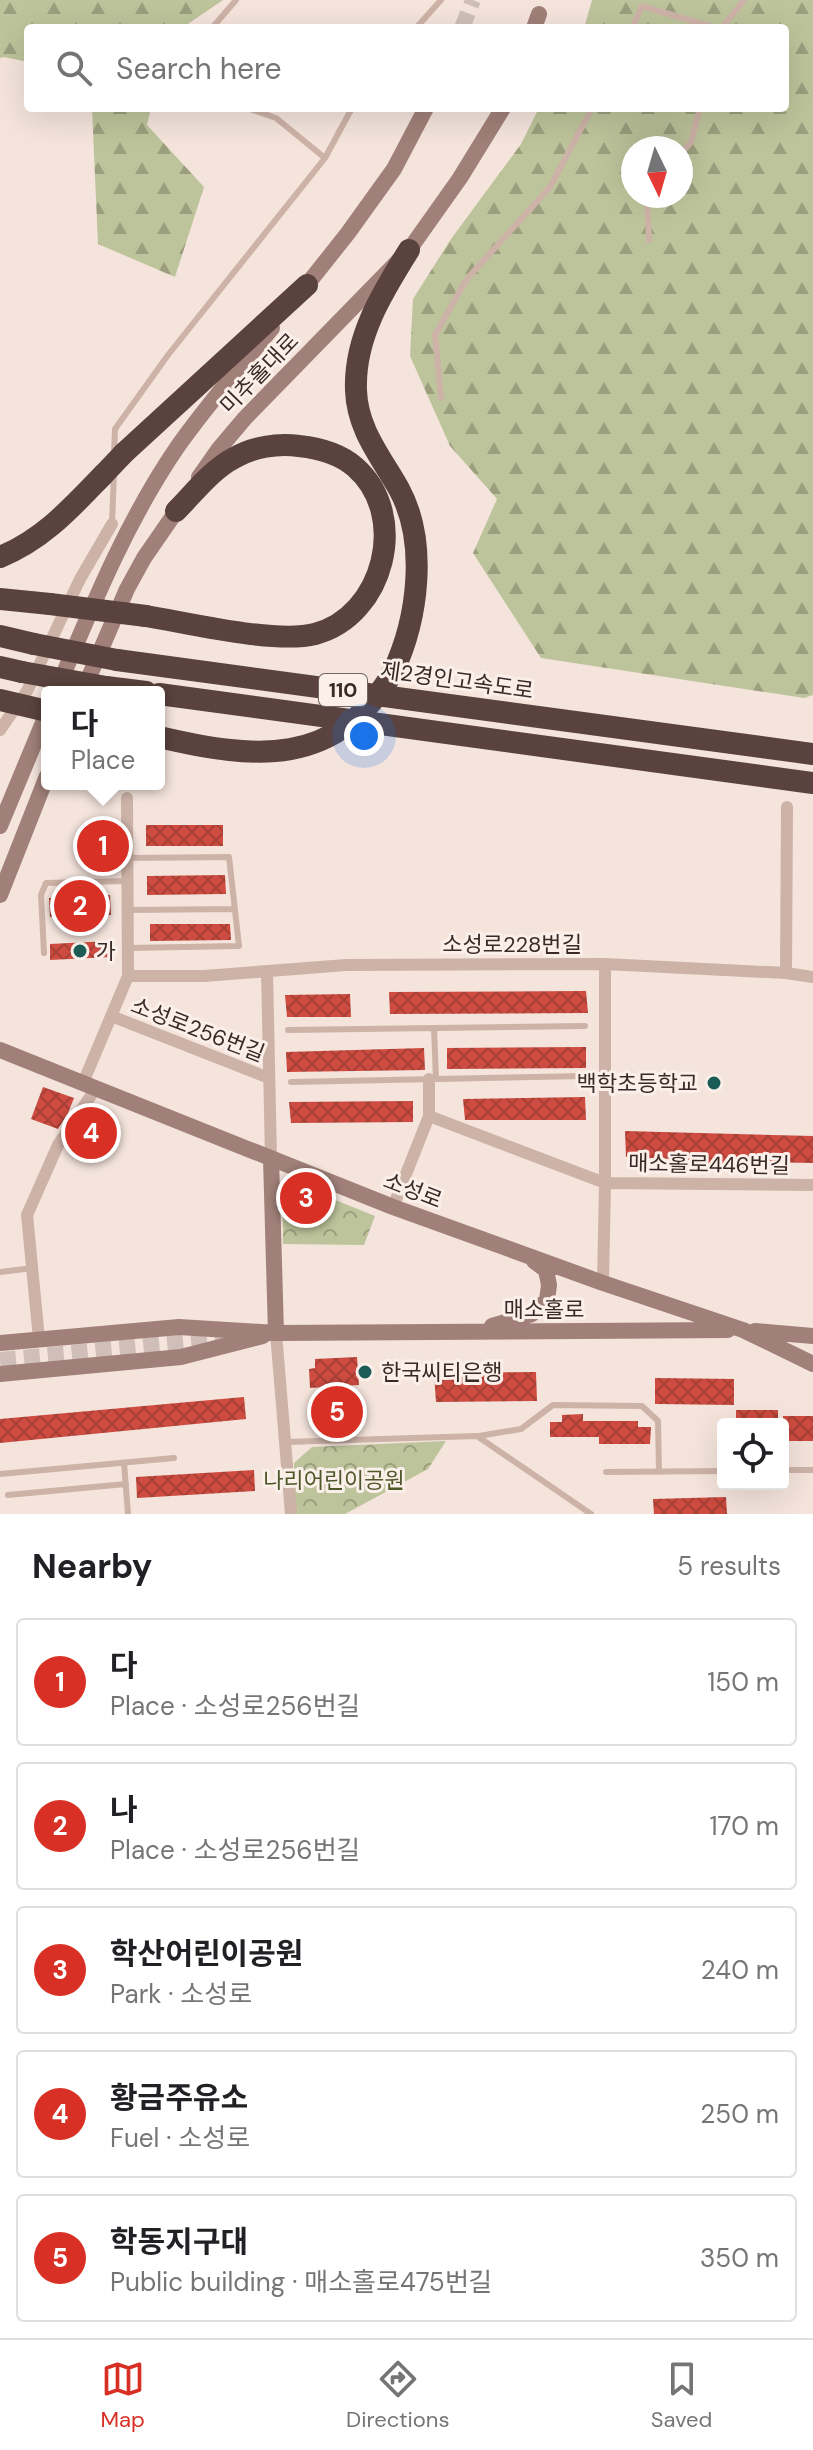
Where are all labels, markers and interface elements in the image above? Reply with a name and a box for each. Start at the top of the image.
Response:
search box [24,24,789,112]
icon: search [52,46,96,90]
text: Search here [116,49,282,88]
north arrow [621,136,693,208]
street label: 미추홀대로 [214,327,305,420]
street label: 제2경인고속도로 [378,655,535,706]
road number: 110 [319,674,367,706]
popup [41,686,165,790]
text: 다 [71,704,98,743]
your location [344,716,384,756]
text: Place [71,743,135,777]
pin: 1 [77,816,129,876]
pin: 2 [54,876,106,936]
street label: 소성로228번길 [442,930,582,959]
place label: 가 [96,937,116,966]
marker: 가 [71,942,89,960]
street label: 소성로256번길 [127,991,269,1068]
place label: 백학초등학교 [577,1069,698,1098]
marker: 백학초등학교 [705,1074,723,1092]
pin: 4 [65,1103,117,1163]
street label: 매소홀로446번길 [628,1149,790,1180]
street label: 소성로 [379,1166,446,1215]
pin: 3 [280,1168,332,1228]
street label: 매소홀로 [504,1295,584,1324]
place label: 한국씨티은행 [381,1358,502,1387]
marker: 한국씨티은행 [356,1363,374,1381]
pin: 5 [311,1382,363,1442]
map controls [717,1418,789,1490]
button: locate [717,1418,789,1490]
park label: 나리어린이공원 [263,1466,405,1495]
text: Nearby [32,1544,152,1589]
text: 5 results [677,1549,781,1583]
text: 다 [110,1646,138,1685]
text: 1 [55,1665,65,1699]
text: 150 m [707,1665,779,1699]
text: Place · 소성로256번길 [110,1689,360,1723]
text: 나 [110,1790,138,1829]
text: 2 [52,1809,68,1843]
text: 170 m [710,1809,779,1843]
text: Place · 소성로256번길 [110,1833,360,1867]
text: 학산어린이공원 [110,1934,303,1973]
text: 3 [52,1953,68,1987]
text: 240 m [701,1953,779,1987]
text: Park · 소성로 [110,1977,252,2011]
text: 황금주유소 [110,2078,248,2117]
text: 4 [52,2097,68,2131]
text: 250 m [700,2097,779,2131]
text: Fuel · 소성로 [110,2121,250,2155]
text: 학동지구대 [110,2222,248,2261]
text: 5 [52,2241,68,2275]
text: 350 m [700,2241,779,2275]
text: Public building · 매소홀로475번길 [110,2265,493,2299]
tab: Map [101,2357,145,2434]
tab: Directions [346,2357,450,2434]
tab: Saved [651,2357,712,2434]

